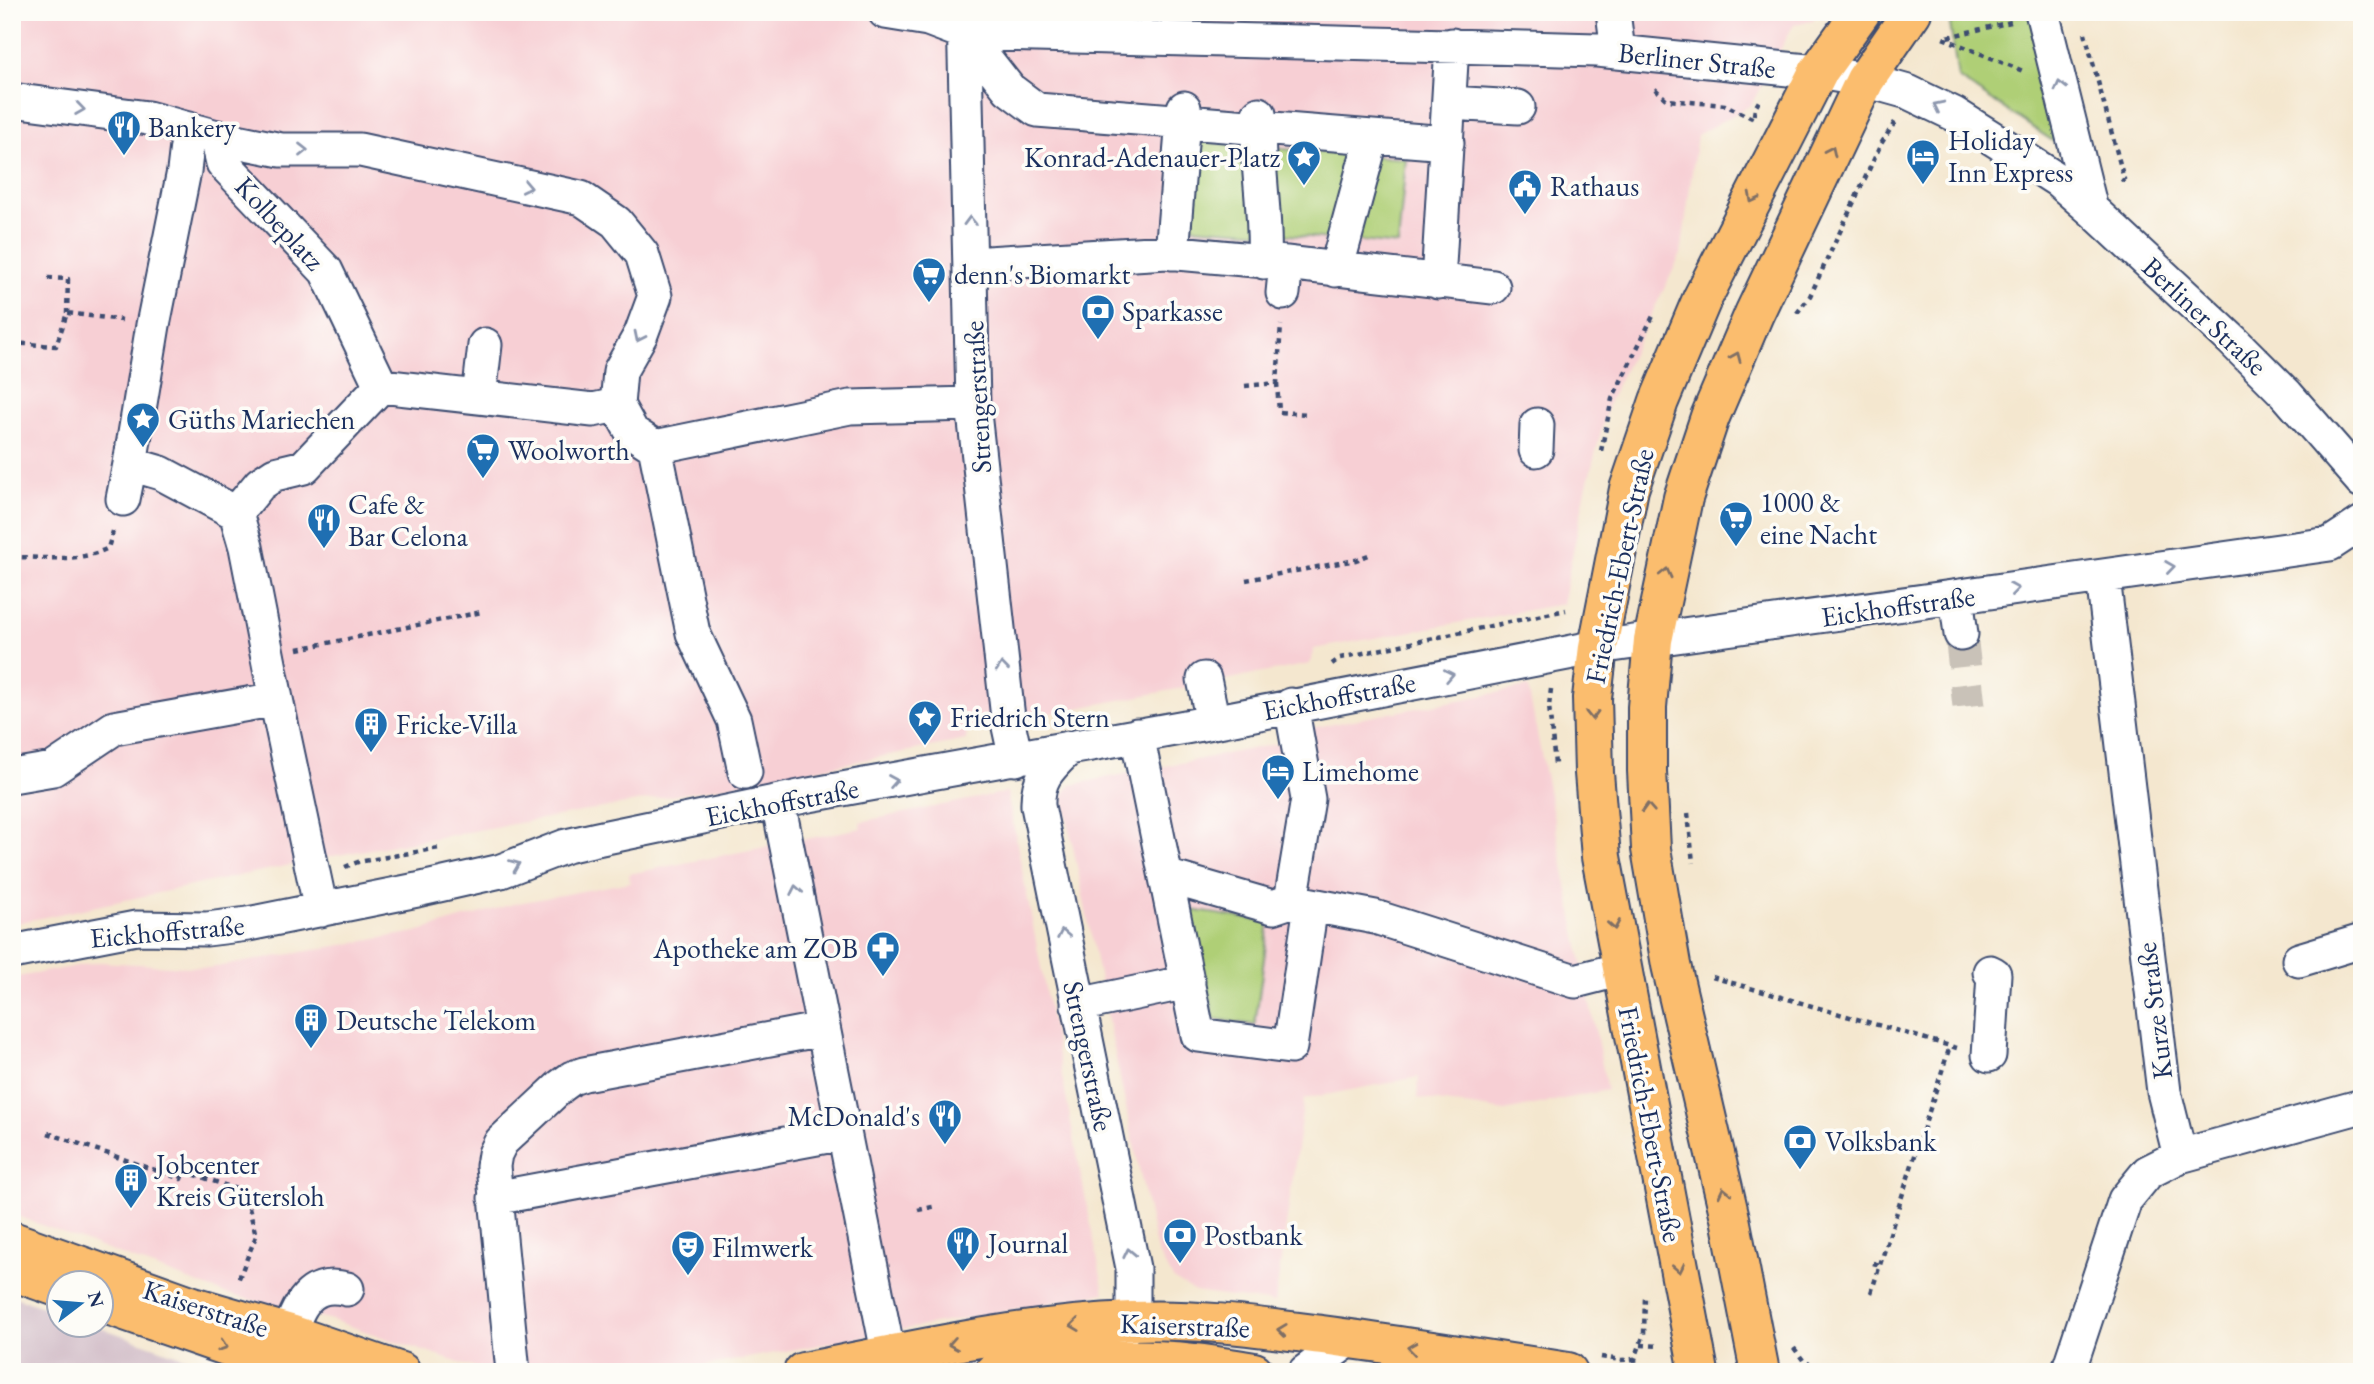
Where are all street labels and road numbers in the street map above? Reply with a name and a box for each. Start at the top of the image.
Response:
street label: Berliner Straße [1616,34,1778,86]
street label: Kolbeplatz [227,168,333,278]
street label: Berliner Straße [2135,249,2275,383]
street label: Strengerstraße [955,320,999,474]
street label: Friedrich-Ebert-Straße [1577,445,1662,687]
street label: Eickhoffstraße [1819,577,1977,635]
street label: Eickhoffstraße [1260,664,1419,728]
street label: Eickhoffstraße [703,770,862,834]
street label: Eickhoffstraße [88,906,246,956]
street label: Kurze Straße [2128,940,2180,1081]
street label: Strengerstraße [1056,978,1122,1135]
street label: Friedrich-Ebert-Straße [1610,1003,1692,1245]
street label: Kaiserstraße [139,1271,273,1345]
street label: Kaiserstraße [1120,1305,1251,1345]

